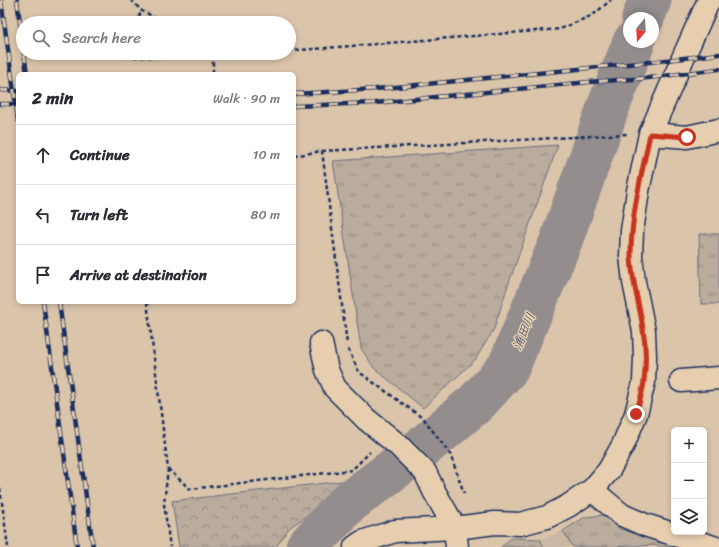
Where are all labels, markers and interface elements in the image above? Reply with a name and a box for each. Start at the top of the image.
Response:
north arrow [623,12,659,48]
search box [16,16,296,60]
text: Search here [62,25,141,51]
icon: search [30,27,52,49]
text: 2 min [32,83,73,113]
text: Walk · 90 m [213,87,280,110]
route start [678,128,696,146]
text: Continue [70,142,130,168]
text: 10 m [253,143,280,166]
icon: ahead [32,144,54,166]
text: Turn left [70,202,128,228]
text: 80 m [251,203,280,226]
icon: left [32,204,54,226]
text: Arrive at destination [70,262,207,288]
icon: arrive [32,264,54,286]
water label: 浦田川 [505,309,542,354]
route end [627,405,645,423]
map controls [671,427,707,535]
button: + [671,427,707,463]
button: − [671,463,707,499]
button: layers [671,499,707,535]

